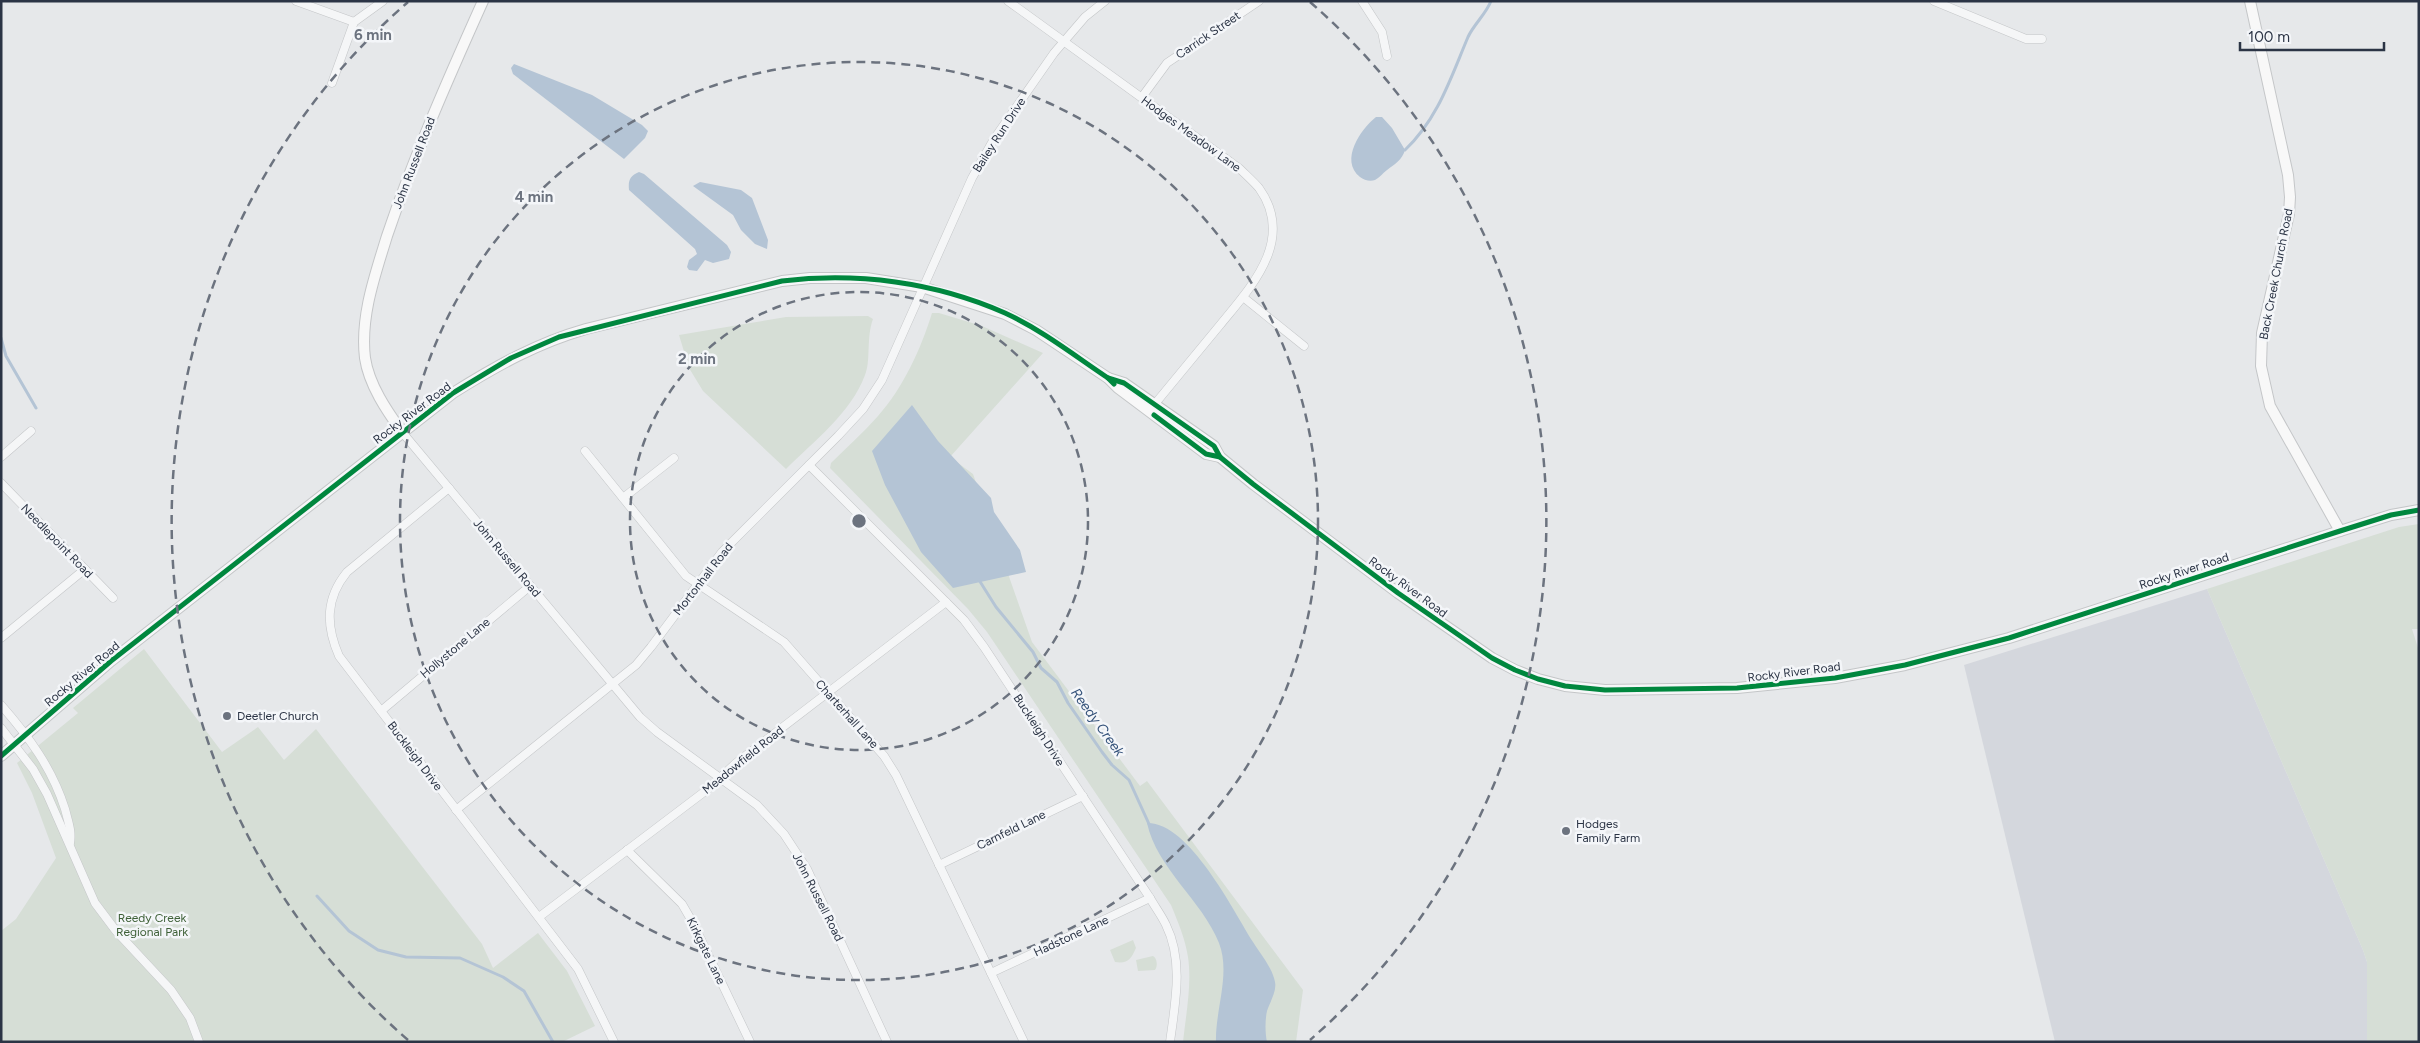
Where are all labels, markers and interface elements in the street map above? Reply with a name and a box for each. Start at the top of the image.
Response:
street label: Carrick Street [1173,8,1243,62]
scale bar [2240,20,2384,52]
text: 6 min [354,26,392,44]
text: 100 m [2248,28,2290,46]
street label: Hodges Meadow Lane [1138,93,1244,175]
street label: Bailey Run Drive [970,95,1029,175]
street label: John Russell Road [390,115,438,211]
text: 4 min [515,188,553,206]
street label: Back Creek Church Road [2256,207,2296,341]
text: 2 min [678,350,716,368]
street label: Rocky River Road [370,379,454,447]
street label: Needlepoint Road [18,501,96,581]
centre of rings [850,512,868,530]
street label: John Russell Road [470,516,544,600]
street label: Mortonhall Road [670,540,736,618]
street label: Rocky River Road [2137,550,2231,592]
street label: Rocky River Road [1366,554,1450,620]
street label: Hollystone Lane [417,615,493,681]
street label: Rocky River Road [42,639,122,709]
street label: Rocky River Road [1747,659,1841,685]
street label: Charterhall Lane [813,677,882,751]
water label: Reedy Creek [1067,685,1129,761]
street label: Buckleigh Drive [1011,691,1068,769]
place label: Deetler Church [237,709,319,723]
marker: Deetler Church [221,710,233,722]
street label: Buckleigh Drive [385,719,446,794]
street label: Meadowfield Road [700,723,786,797]
street label: Carnfeld Lane [974,807,1048,853]
place label: Hodges Family Farm [1576,817,1640,845]
marker: Hodges Family Farm [1560,825,1572,837]
street label: John Russell Road [790,850,846,944]
park label: Reedy Creek Regional Park [116,911,188,939]
street label: Hadstone Lane [1031,912,1111,959]
street label: Kirkgate Lane [684,915,728,987]

